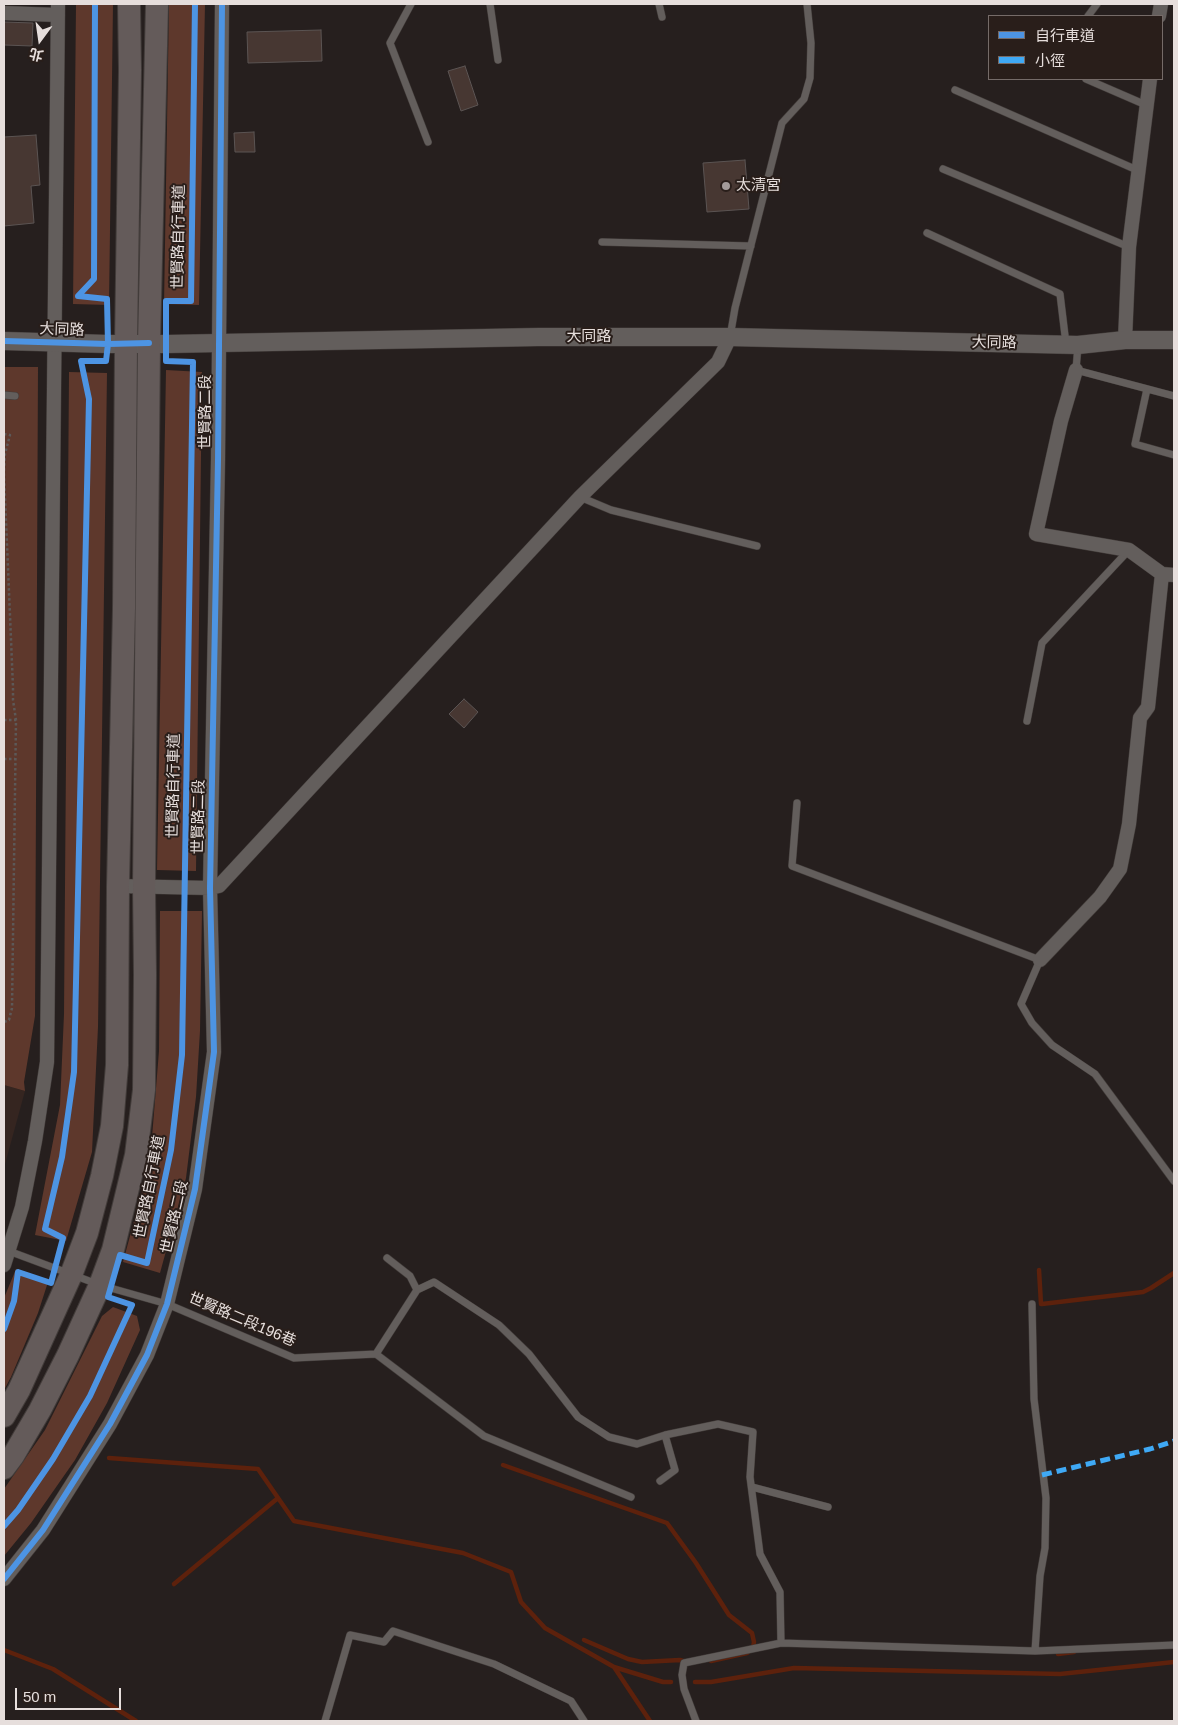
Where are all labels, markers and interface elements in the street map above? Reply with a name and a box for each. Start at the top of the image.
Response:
north arrow [15,15,65,65]
legend [988,15,1163,80]
text: 自行車道 [1035,27,1095,44]
text: 北 [28,45,45,64]
text: 小徑 [1035,52,1065,69]
place label: 太清宮 [736,177,781,195]
marker: 太清宮 [720,180,732,192]
street label: 世賢路自行車道 [169,184,189,290]
street label: 大同路 [39,320,85,340]
street label: 大同路 [567,328,611,346]
street label: 大同路 [971,334,1017,352]
street label: 世賢路二段 [197,375,215,449]
street label: 世賢路自行車道 [164,733,184,839]
street label: 世賢路二段 [189,779,209,855]
street label: 世賢路自行車道 [131,1134,169,1240]
street label: 世賢路二段 [158,1178,192,1256]
street label: 世賢路二段196巷 [186,1289,298,1351]
scale bar [18,1678,124,1710]
text: 50 m [23,1688,56,1705]

